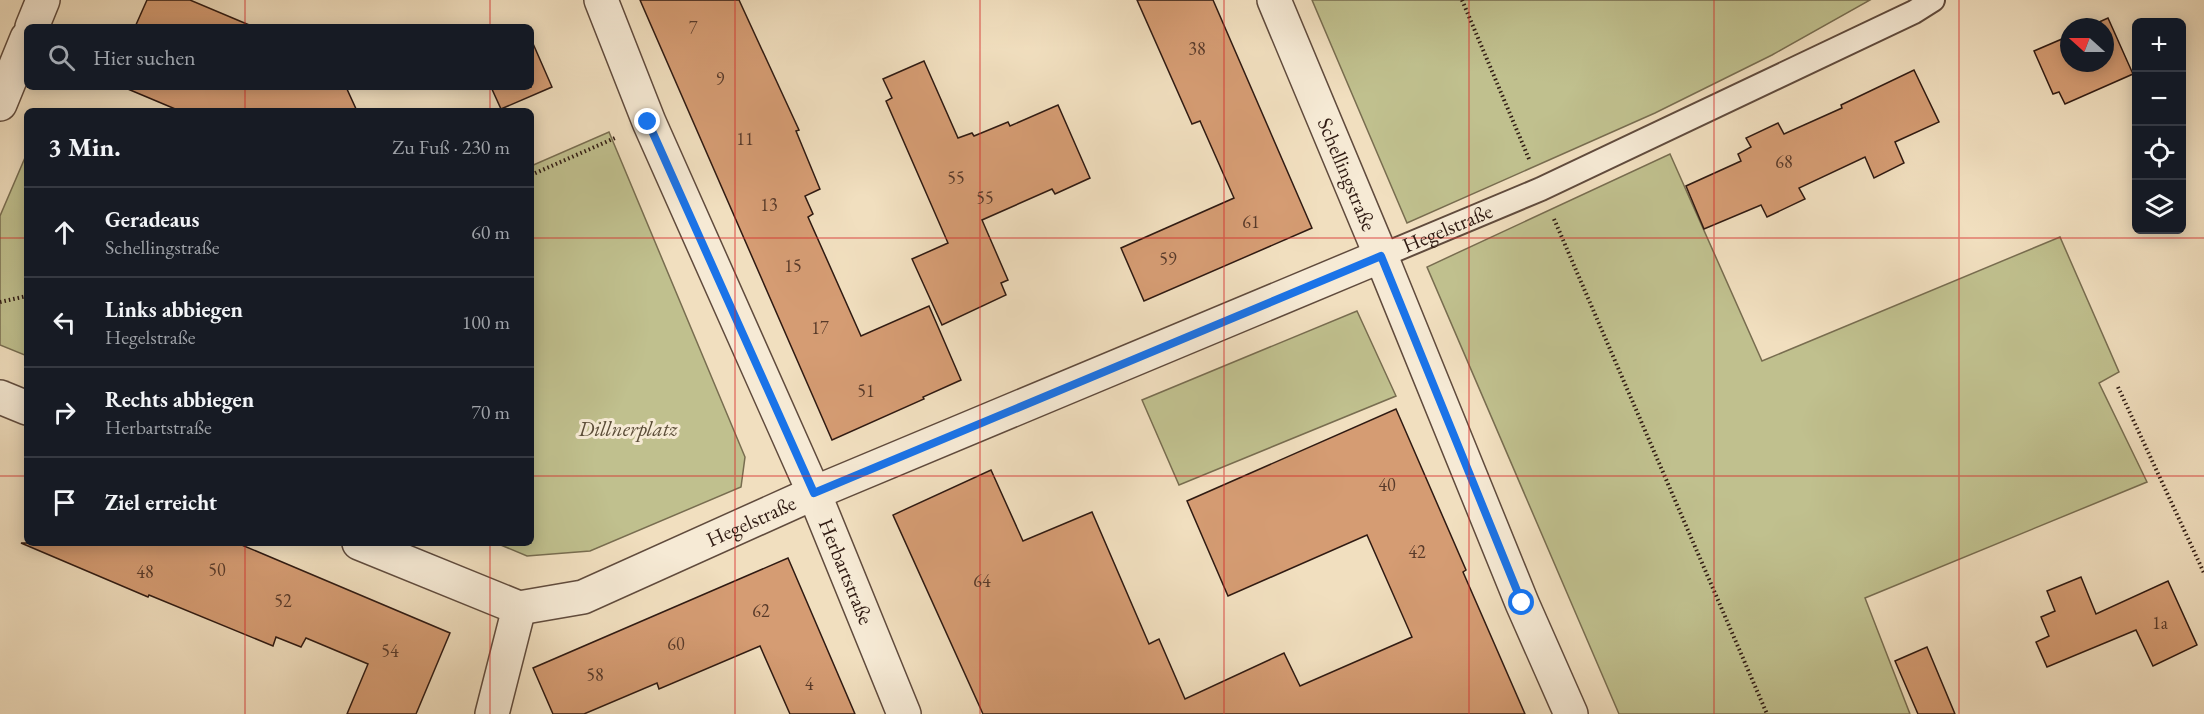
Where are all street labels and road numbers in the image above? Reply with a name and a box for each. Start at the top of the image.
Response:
street label: Schellingstraße [1312,113,1383,235]
street label: Hegelstraße [1398,197,1496,259]
street label: Hegelstraße [702,489,800,553]
street label: Herbartstraße [813,514,880,628]

